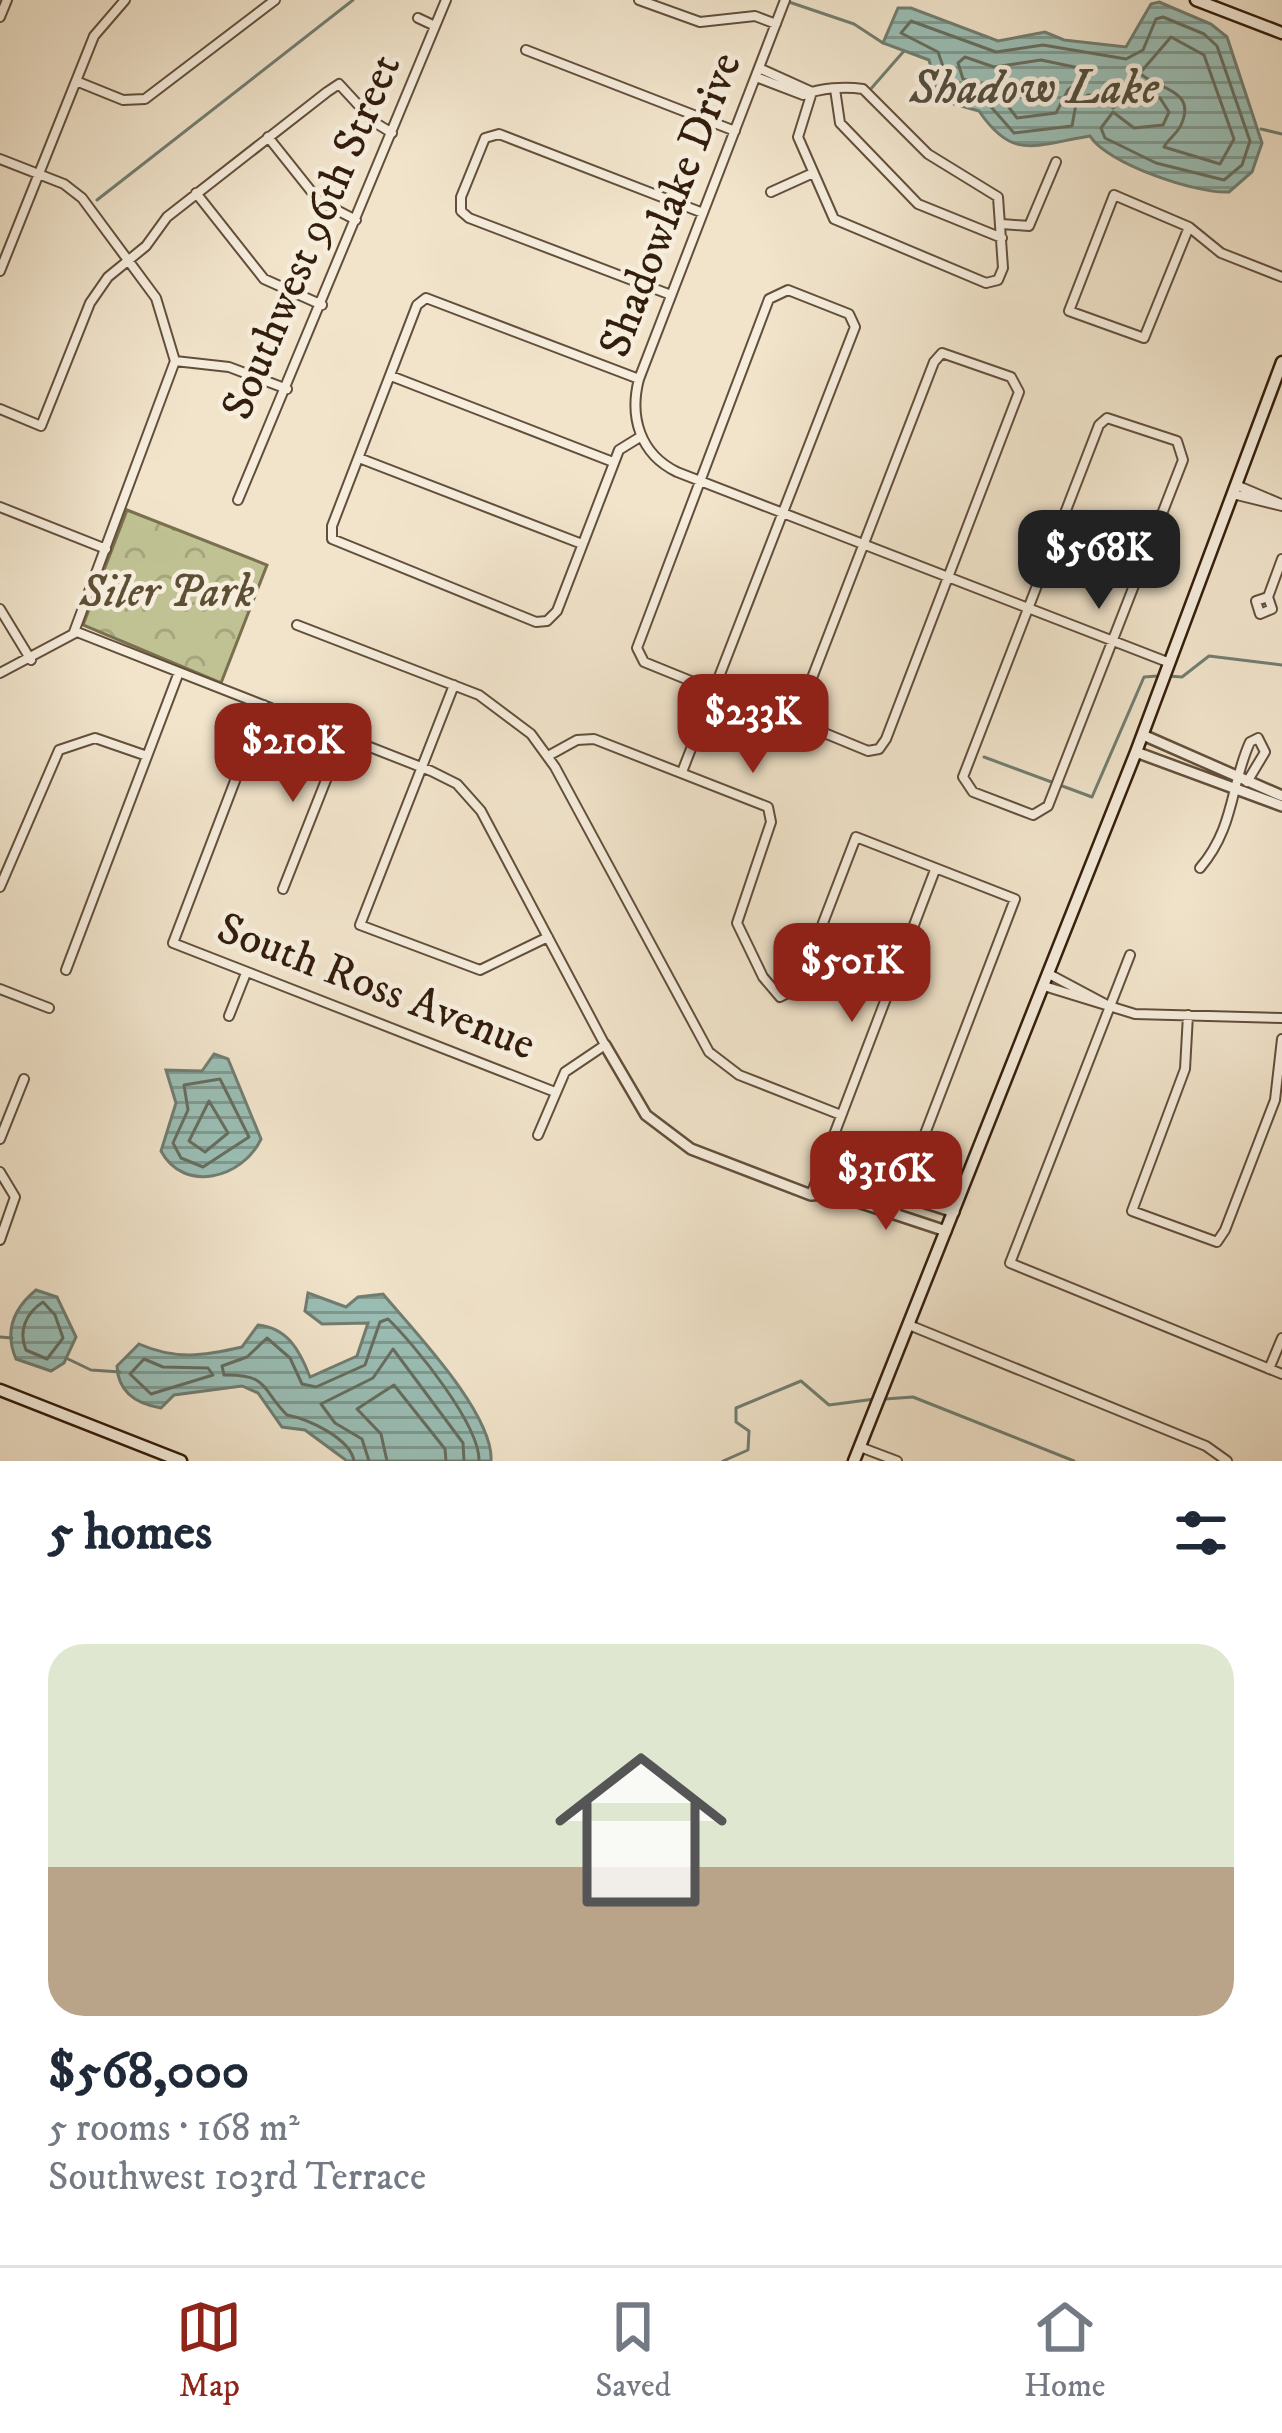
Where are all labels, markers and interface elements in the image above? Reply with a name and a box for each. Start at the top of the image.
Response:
street label: Shadowlake Drive [587,45,755,365]
street label: Southwest 96th Street [210,46,414,428]
water label: Shadow Lake [909,59,1160,119]
pin: $568K [1015,510,1183,612]
text: $568K [1045,524,1153,573]
park label: Siler Park [79,565,255,621]
pin: $233K [669,674,837,776]
text: $233K [705,688,801,737]
pin: $210K [209,703,377,805]
text: $210K [241,717,345,766]
street label: South Ross Avenue [209,901,543,1073]
pin: $501K [768,923,936,1025]
text: $501K [800,937,904,986]
pin: $316K [802,1131,970,1233]
text: $316K [837,1145,935,1194]
icon: filters [1168,1500,1234,1566]
text: 5 homes [48,1501,212,1565]
icon: home [533,1722,749,1938]
text: $568,000 [48,2040,249,2104]
text: 5 rooms · 168 m² [48,2104,300,2153]
text: Southwest 103rd Terrace [48,2153,426,2202]
tab: Map [176,2294,242,2407]
tab: Saved [595,2294,671,2407]
tab: Home [1024,2294,1106,2407]

